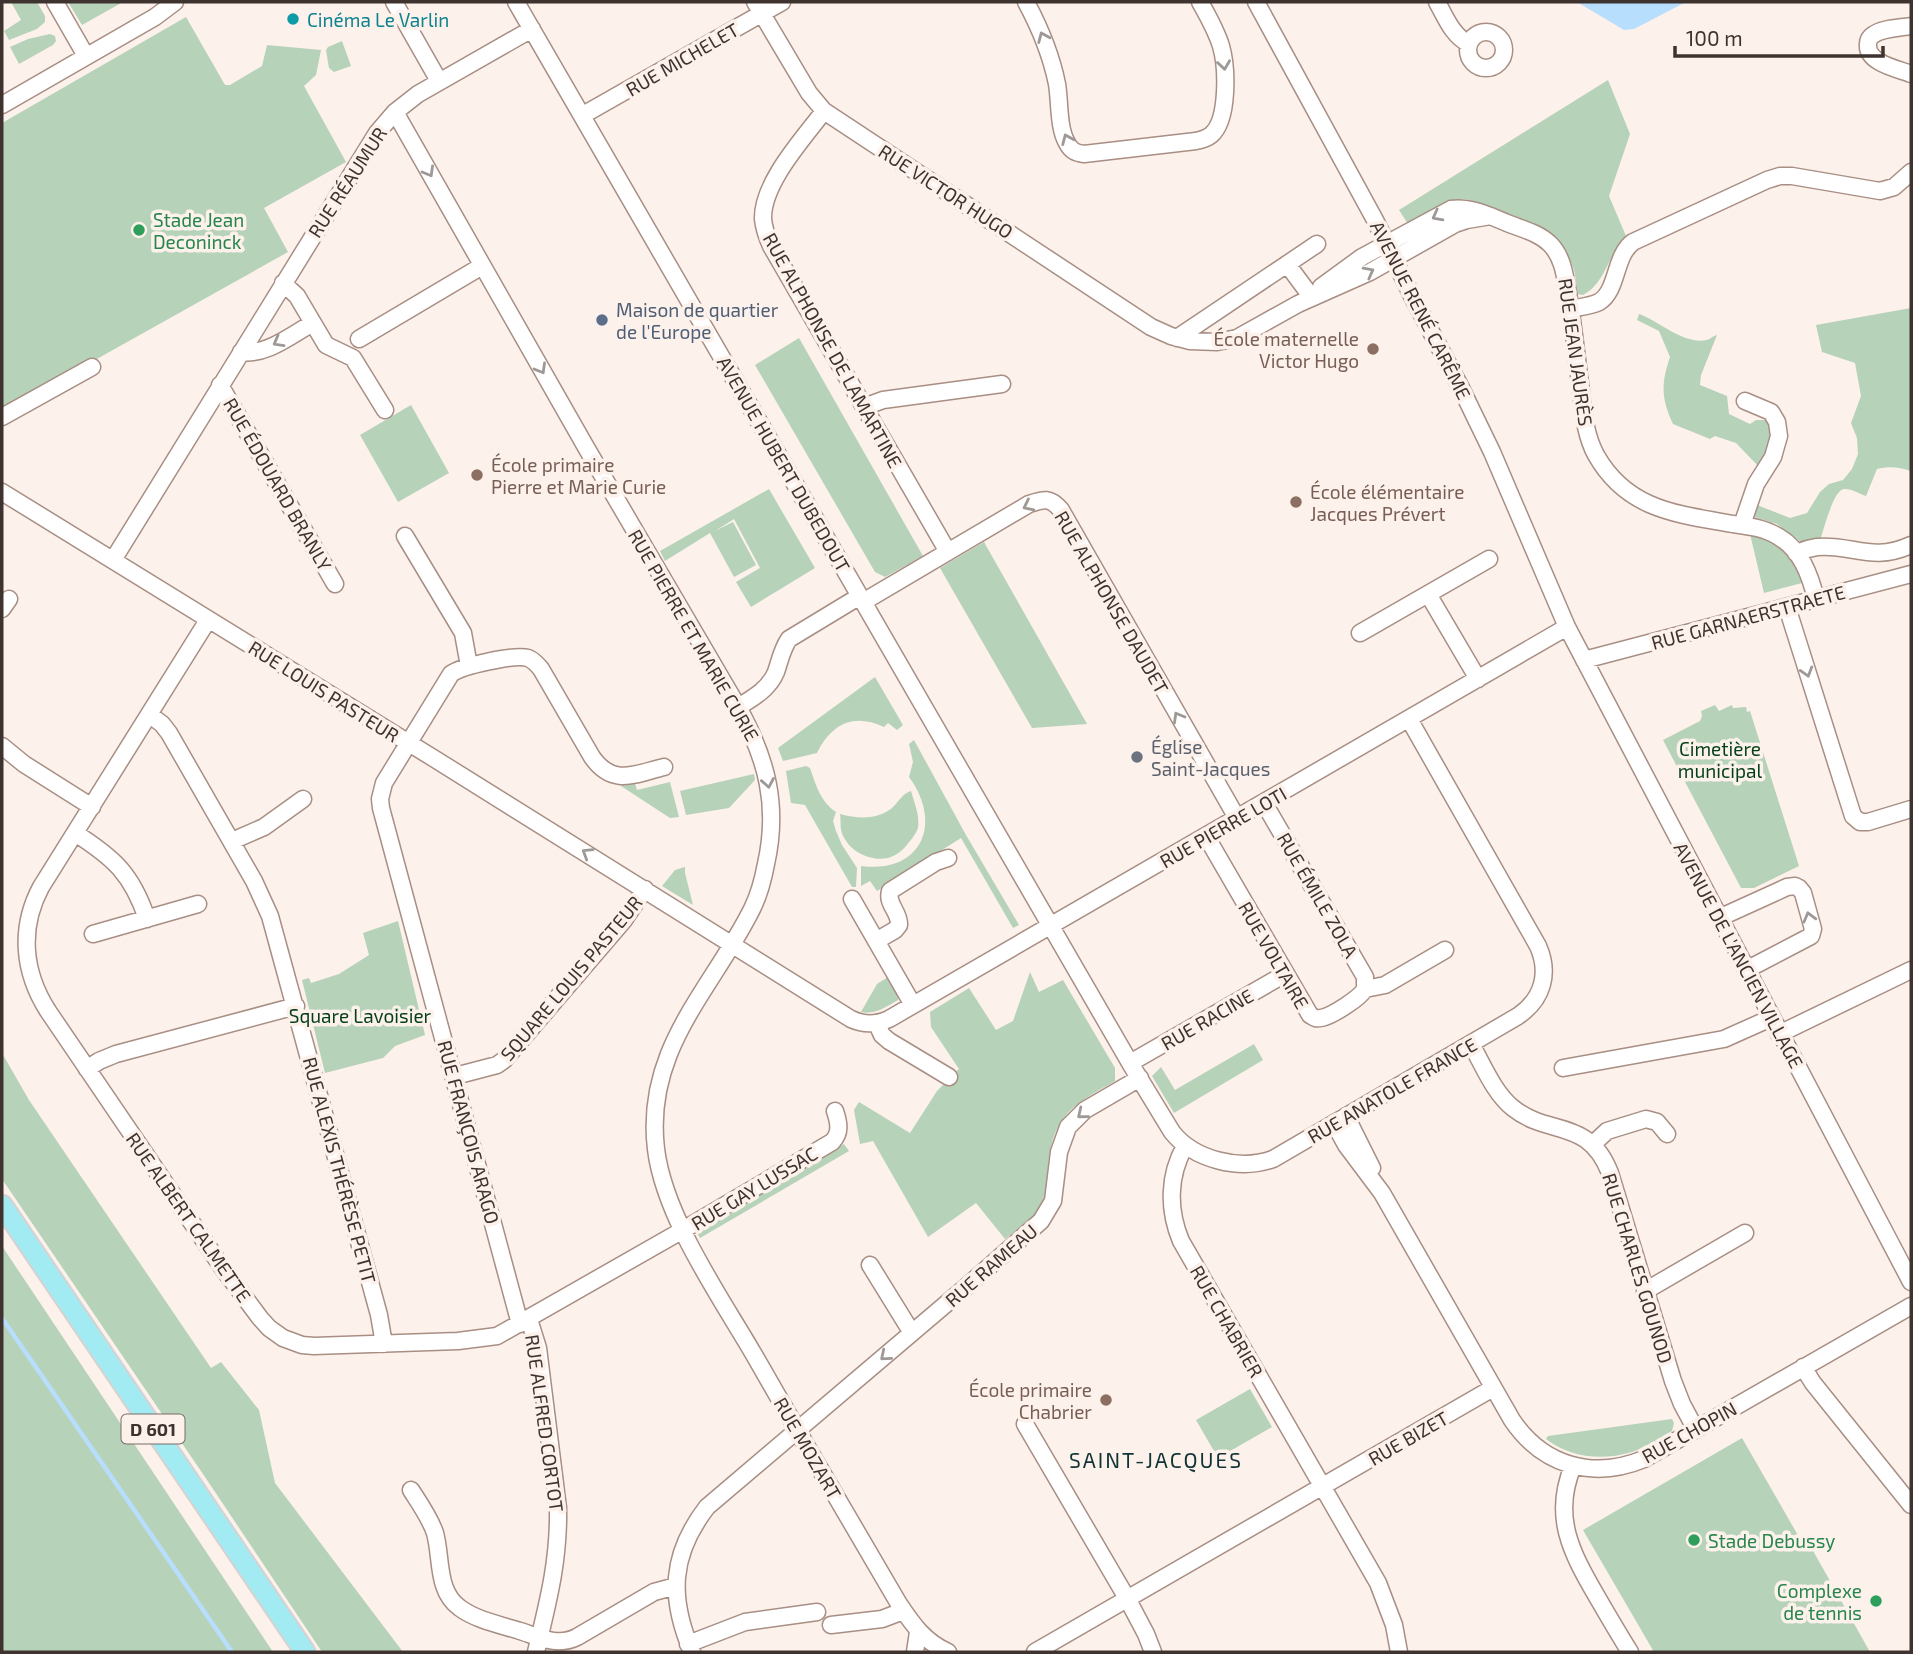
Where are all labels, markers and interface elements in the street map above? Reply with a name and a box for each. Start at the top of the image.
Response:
place label: Cinéma Le Varlin [307,8,449,31]
marker: Cinéma Le Varlin [285,11,301,27]
scale bar [1675,14,1883,58]
street label: RUE MICHELET [621,17,743,101]
text: 100 m [1686,25,1743,50]
one-way arrow [1037,32,1051,44]
one-way arrow [1217,59,1232,71]
street label: RUE RÉAUMUR [303,122,391,242]
one-way arrow [1062,134,1076,146]
street label: RUE VICTOR HUGO [874,139,1018,243]
one-way arrow [420,164,433,177]
place label: Stade Jean Deconinck [153,208,244,253]
one-way arrow [1432,208,1444,221]
street label: AVENUE RENÉ CARÊME [1366,217,1476,403]
marker: Stade Jean Deconinck [131,222,147,238]
street label: RUE ALPHONSE DE LAMARTINE [759,229,907,471]
one-way arrow [1362,267,1374,280]
street label: RUE JEAN JAURÈS [1554,277,1598,427]
place label: Maison de quartier de l'Europe [616,298,779,343]
marker: Maison de quartier de l'Europe [594,312,610,328]
place label: École maternelle Victor Hugo [1213,327,1359,372]
one-way arrow [273,334,285,347]
marker: École maternelle Victor Hugo [1365,341,1381,357]
street label: AVENUE HUBERT DUBEDOUT [713,352,855,576]
one-way arrow [533,362,546,375]
street label: RUE ÉDOUARD BRANLY [219,393,337,575]
place label: École primaire Pierre et Marie Curie [491,453,666,498]
marker: École primaire Pierre et Marie Curie [469,467,485,483]
place label: École élémentaire Jacques Prévert [1310,480,1465,525]
marker: École élémentaire Jacques Prévert [1288,494,1304,510]
one-way arrow [1022,498,1035,512]
street label: RUE ALPHONSE DAUDET [1050,507,1174,697]
street label: RUE PIERRE ET MARIE CURIE [624,525,764,745]
street label: RUE GARNAERSTRAETE [1648,580,1848,654]
street label: RUE LOUIS PASTEUR [245,635,403,747]
one-way arrow [1799,666,1814,678]
one-way arrow [1173,711,1186,724]
place label: Église Saint-Jacques [1151,735,1270,780]
park label: Cimetière municipal [1678,737,1763,782]
marker: Église Saint-Jacques [1129,749,1145,765]
one-way arrow [760,777,775,789]
street label: RUE PIERRE LOTI [1156,781,1290,873]
street label: RUE ÉMILE ZOLA [1273,828,1363,962]
street label: AVENUE DE L'ANCIEN VILLAGE [1670,838,1808,1072]
one-way arrow [582,849,595,862]
street label: SQUARE LOUIS PASTEUR [495,891,647,1065]
street label: RUE VOLTAIRE [1234,897,1314,1013]
one-way arrow [1803,912,1818,924]
street label: RUE RACINE [1157,983,1257,1055]
park label: Square Lavoisier [289,1004,432,1027]
street label: RUE ANATOLE FRANCE [1303,1032,1481,1148]
street label: RUE FRANÇOIS ARAGO [432,1038,505,1227]
street label: RUE ALEXIS THÉRÈSE PETIT [299,1054,381,1286]
one-way arrow [1077,1105,1089,1118]
street label: RUE ALBERT CALMETTE [122,1128,256,1306]
street label: RUE GAY LUSSAC [687,1141,821,1235]
street label: RUE CHARLES GOUNOD [1598,1170,1678,1366]
street label: RUE RAMEAU [940,1219,1042,1311]
street label: RUE CHABRIER [1186,1261,1268,1381]
street label: RUE ALFRED CORTOT [521,1333,569,1513]
one-way arrow [880,1348,893,1360]
place label: École primaire Chabrier [969,1378,1092,1423]
marker: École primaire Chabrier [1098,1392,1114,1408]
street label: RUE MOZART [770,1393,846,1503]
street label: RUE CHOPIN [1637,1396,1741,1468]
street label: RUE BIZET [1364,1406,1452,1470]
road number: D 601 [122,1414,184,1444]
district label: SAINT-JACQUES [1069,1447,1243,1473]
place label: Stade Debussy [1708,1529,1835,1552]
marker: Stade Debussy [1686,1532,1702,1548]
place label: Complexe de tennis [1777,1579,1862,1624]
marker: Complexe de tennis [1868,1593,1884,1609]

